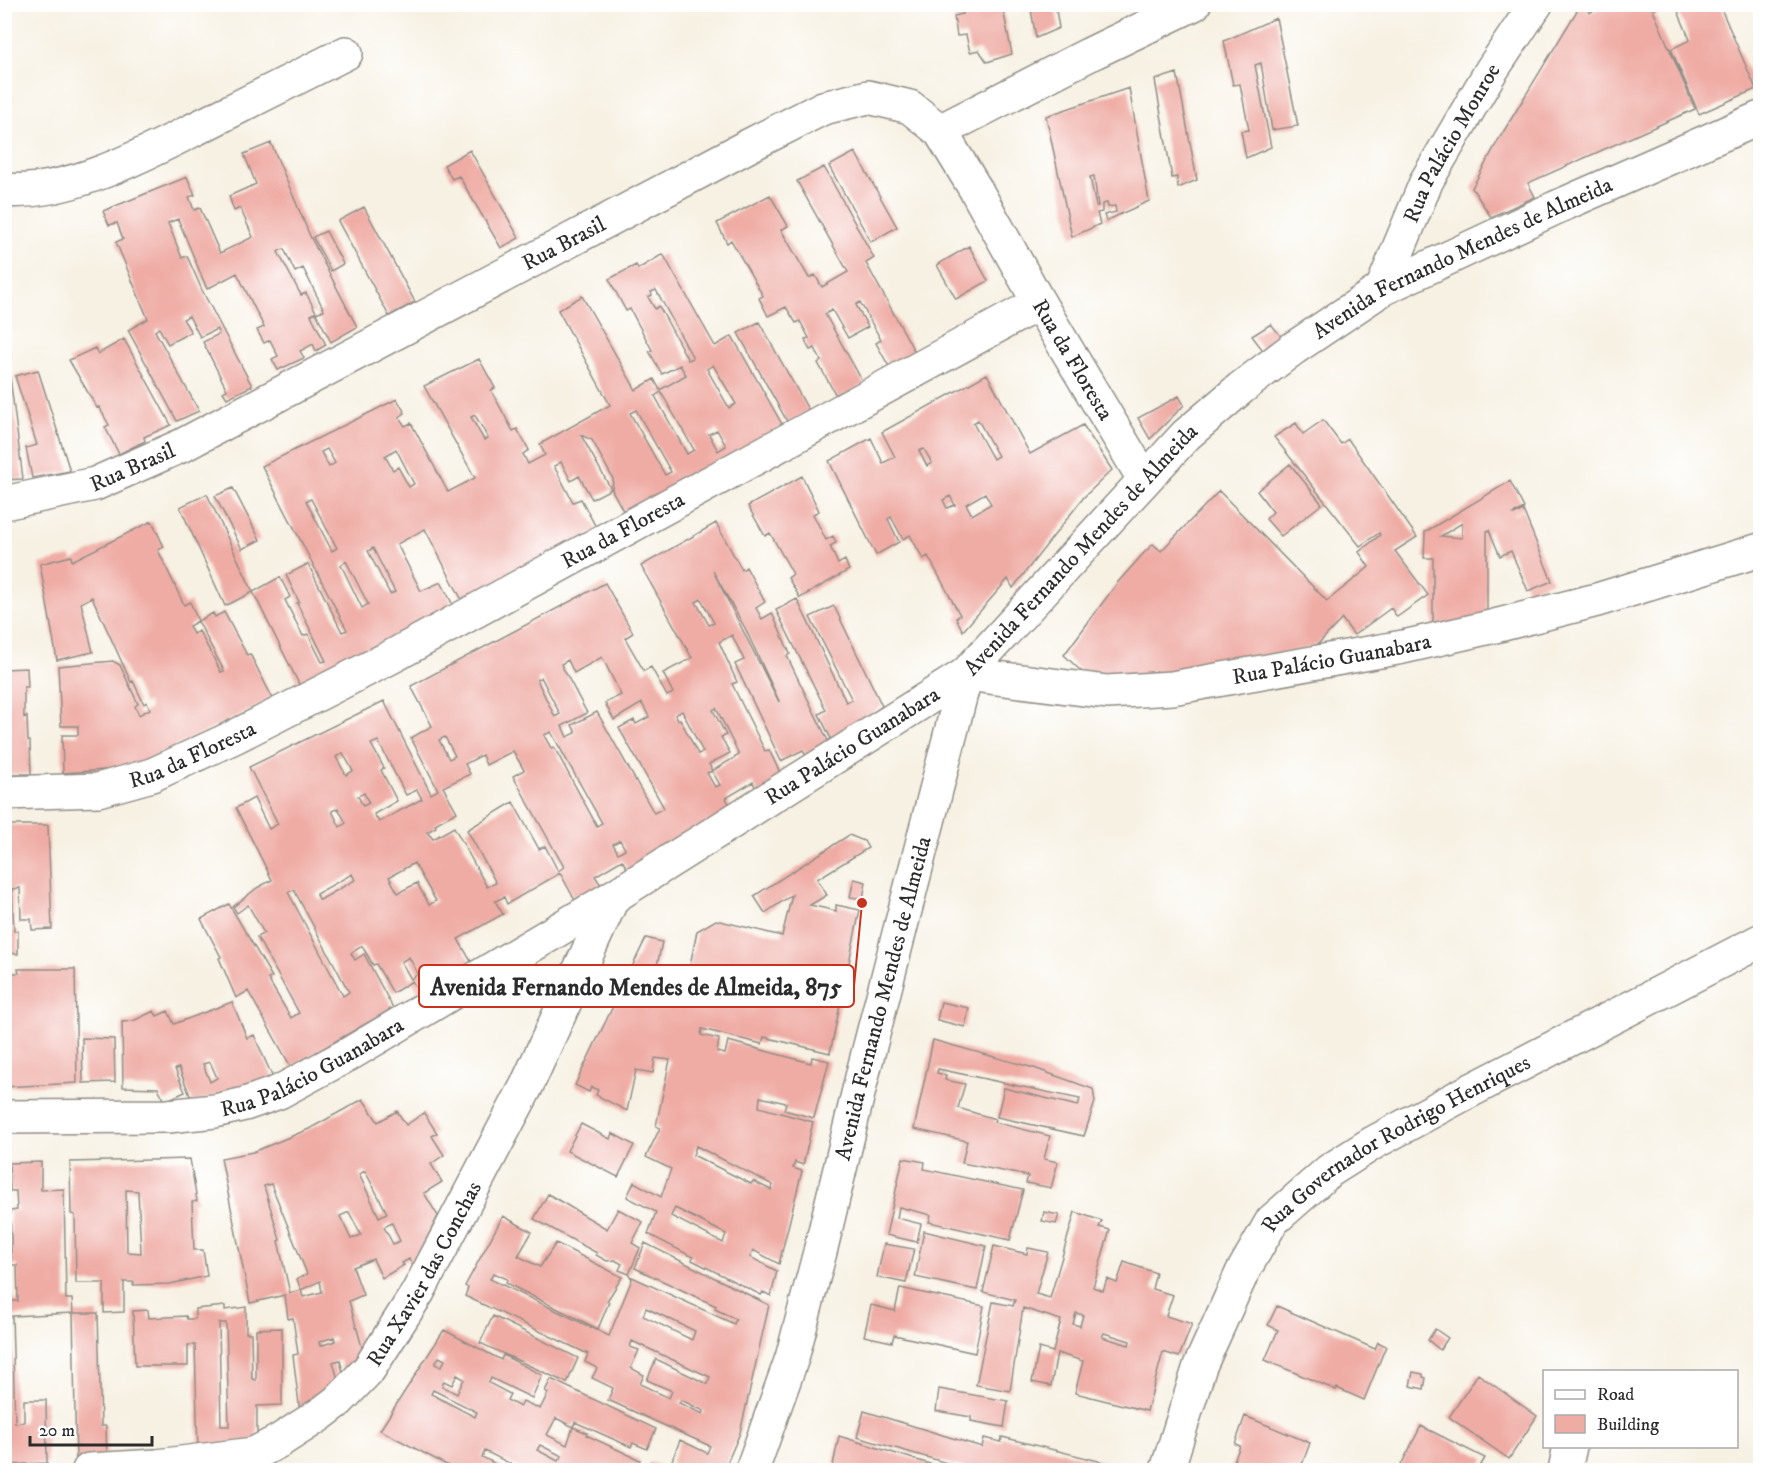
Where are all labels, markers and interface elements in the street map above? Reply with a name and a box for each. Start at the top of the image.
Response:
street label: Rua Palácio Monroe [1397,58,1506,227]
street label: Avenida Fernando Mendes de Almeida [1307,171,1617,345]
street label: Rua Brasil [518,210,610,277]
street label: Rua da Floresta [1026,294,1120,426]
street label: Avenida Fernando Mendes de Almeida [958,417,1204,681]
street label: Rua Brasil [86,437,180,498]
street label: Rua da Floresta [557,485,690,575]
street label: Rua Palácio Guanabara [1230,627,1434,691]
street label: Rua Palácio Guanabara [760,680,945,811]
street label: Rua da Floresta [126,714,261,794]
street label: Avenida Fernando Mendes de Almeida [829,833,937,1163]
callout: Avenida Fernando Mendes de Almeida, 875 [419,965,854,1007]
text: Avenida Fernando Mendes de Almeida, 875 [429,973,842,1003]
street label: Rua Palácio Guanabara [218,1011,409,1123]
street label: Rua Governador Rodrigo Henriques [1255,1049,1535,1237]
street label: Rua Xavier das Conchas [361,1177,487,1371]
legend [1543,1370,1738,1448]
text: Road [1597,1384,1634,1406]
scale bar [30,1409,152,1447]
text: Building [1597,1414,1659,1436]
text: 20 m [39,1420,75,1442]

